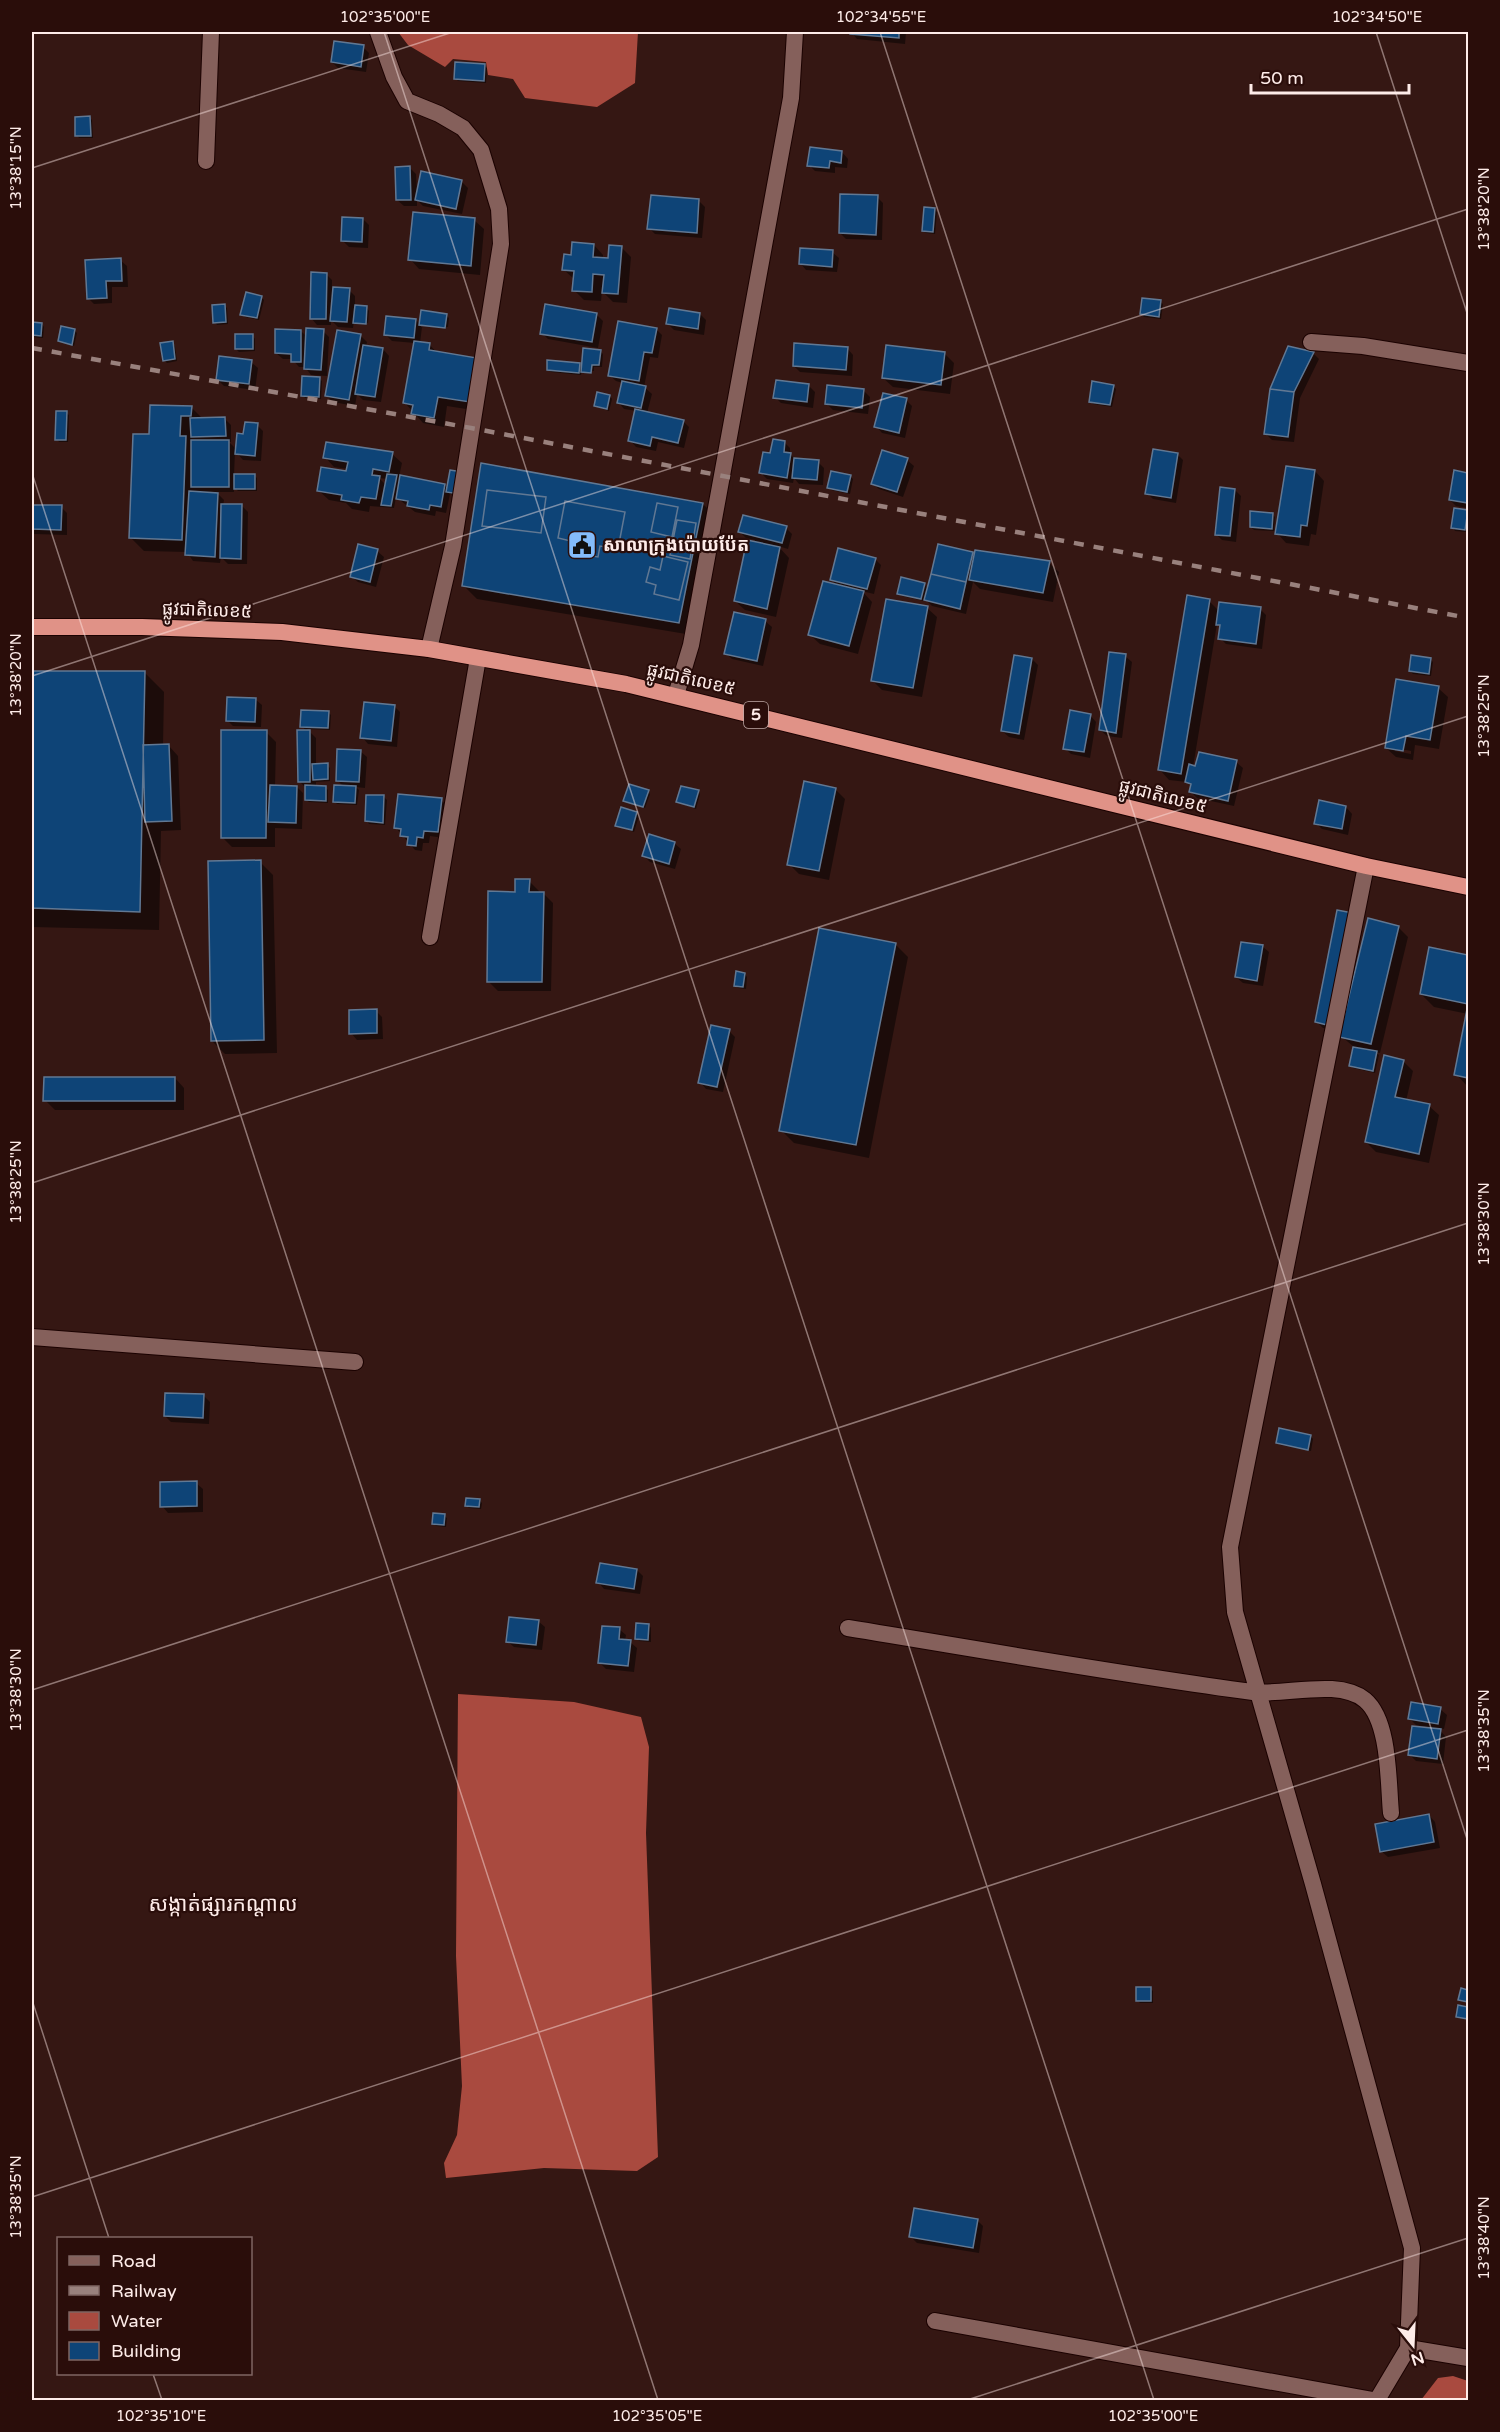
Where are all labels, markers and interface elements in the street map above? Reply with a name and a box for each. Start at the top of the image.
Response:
text: 102°35'00"E [340,8,430,26]
text: 102°34'55"E [836,8,926,26]
text: 102°34'50"E [1332,8,1422,26]
scale bar [1251,57,1408,95]
text: 50 m [1260,67,1304,89]
text: 13°38'15"N [7,126,25,210]
text: 13°38'20"N [1475,167,1493,251]
public building icon: សាលាក្រុងប៉ោយប៉ែត [566,529,598,561]
place label: សាលាក្រុងប៉ោយប៉ែត [603,534,749,556]
street label: ផ្លូវជាតិលេខ៥ [161,597,252,628]
text: 13°38'20"N [7,633,25,717]
street label: ផ្លូវជាតិលេខ៥ [643,658,737,705]
text: 13°38'25"N [1475,674,1493,758]
road number: 5 [744,702,768,728]
street label: ផ្លូវជាតិលេខ៥ [1115,774,1209,823]
text: 13°38'25"N [7,1140,25,1224]
text: 13°38'30"N [1475,1182,1493,1266]
text: 13°38'30"N [7,1648,25,1732]
text: 13°38'35"N [1475,1689,1493,1773]
district label: សង្កាត់ផ្សារកណ្ដាល [149,1892,297,1917]
text: 13°38'35"N [7,2155,25,2239]
text: 13°38'40"N [1475,2196,1493,2280]
legend [57,2237,252,2375]
text: Road [111,2250,156,2272]
text: Railway [111,2280,177,2302]
text: Water [111,2310,162,2332]
north arrow [1383,2315,1443,2375]
text: Building [111,2340,181,2362]
text: N [1408,2347,1427,2370]
text: 102°35'10"E [116,2407,206,2425]
text: 102°35'05"E [612,2407,702,2425]
text: 102°35'00"E [1108,2407,1198,2425]

